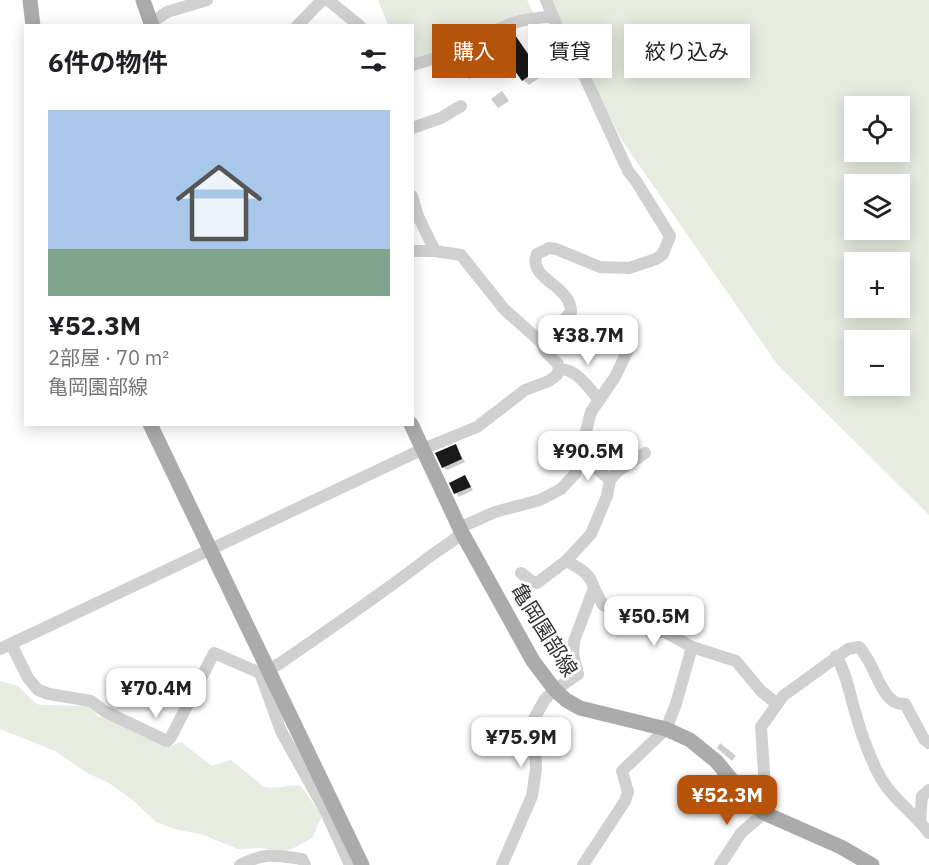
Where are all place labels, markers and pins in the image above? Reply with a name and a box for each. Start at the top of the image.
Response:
pin: ¥38.7M [539,315,637,366]
pin: ¥90.5M [539,431,637,482]
pin: ¥50.5M [605,596,703,647]
pin: ¥70.4M [107,668,205,719]
pin: ¥75.9M [472,717,570,768]
pin: ¥52.3M [678,775,776,826]

